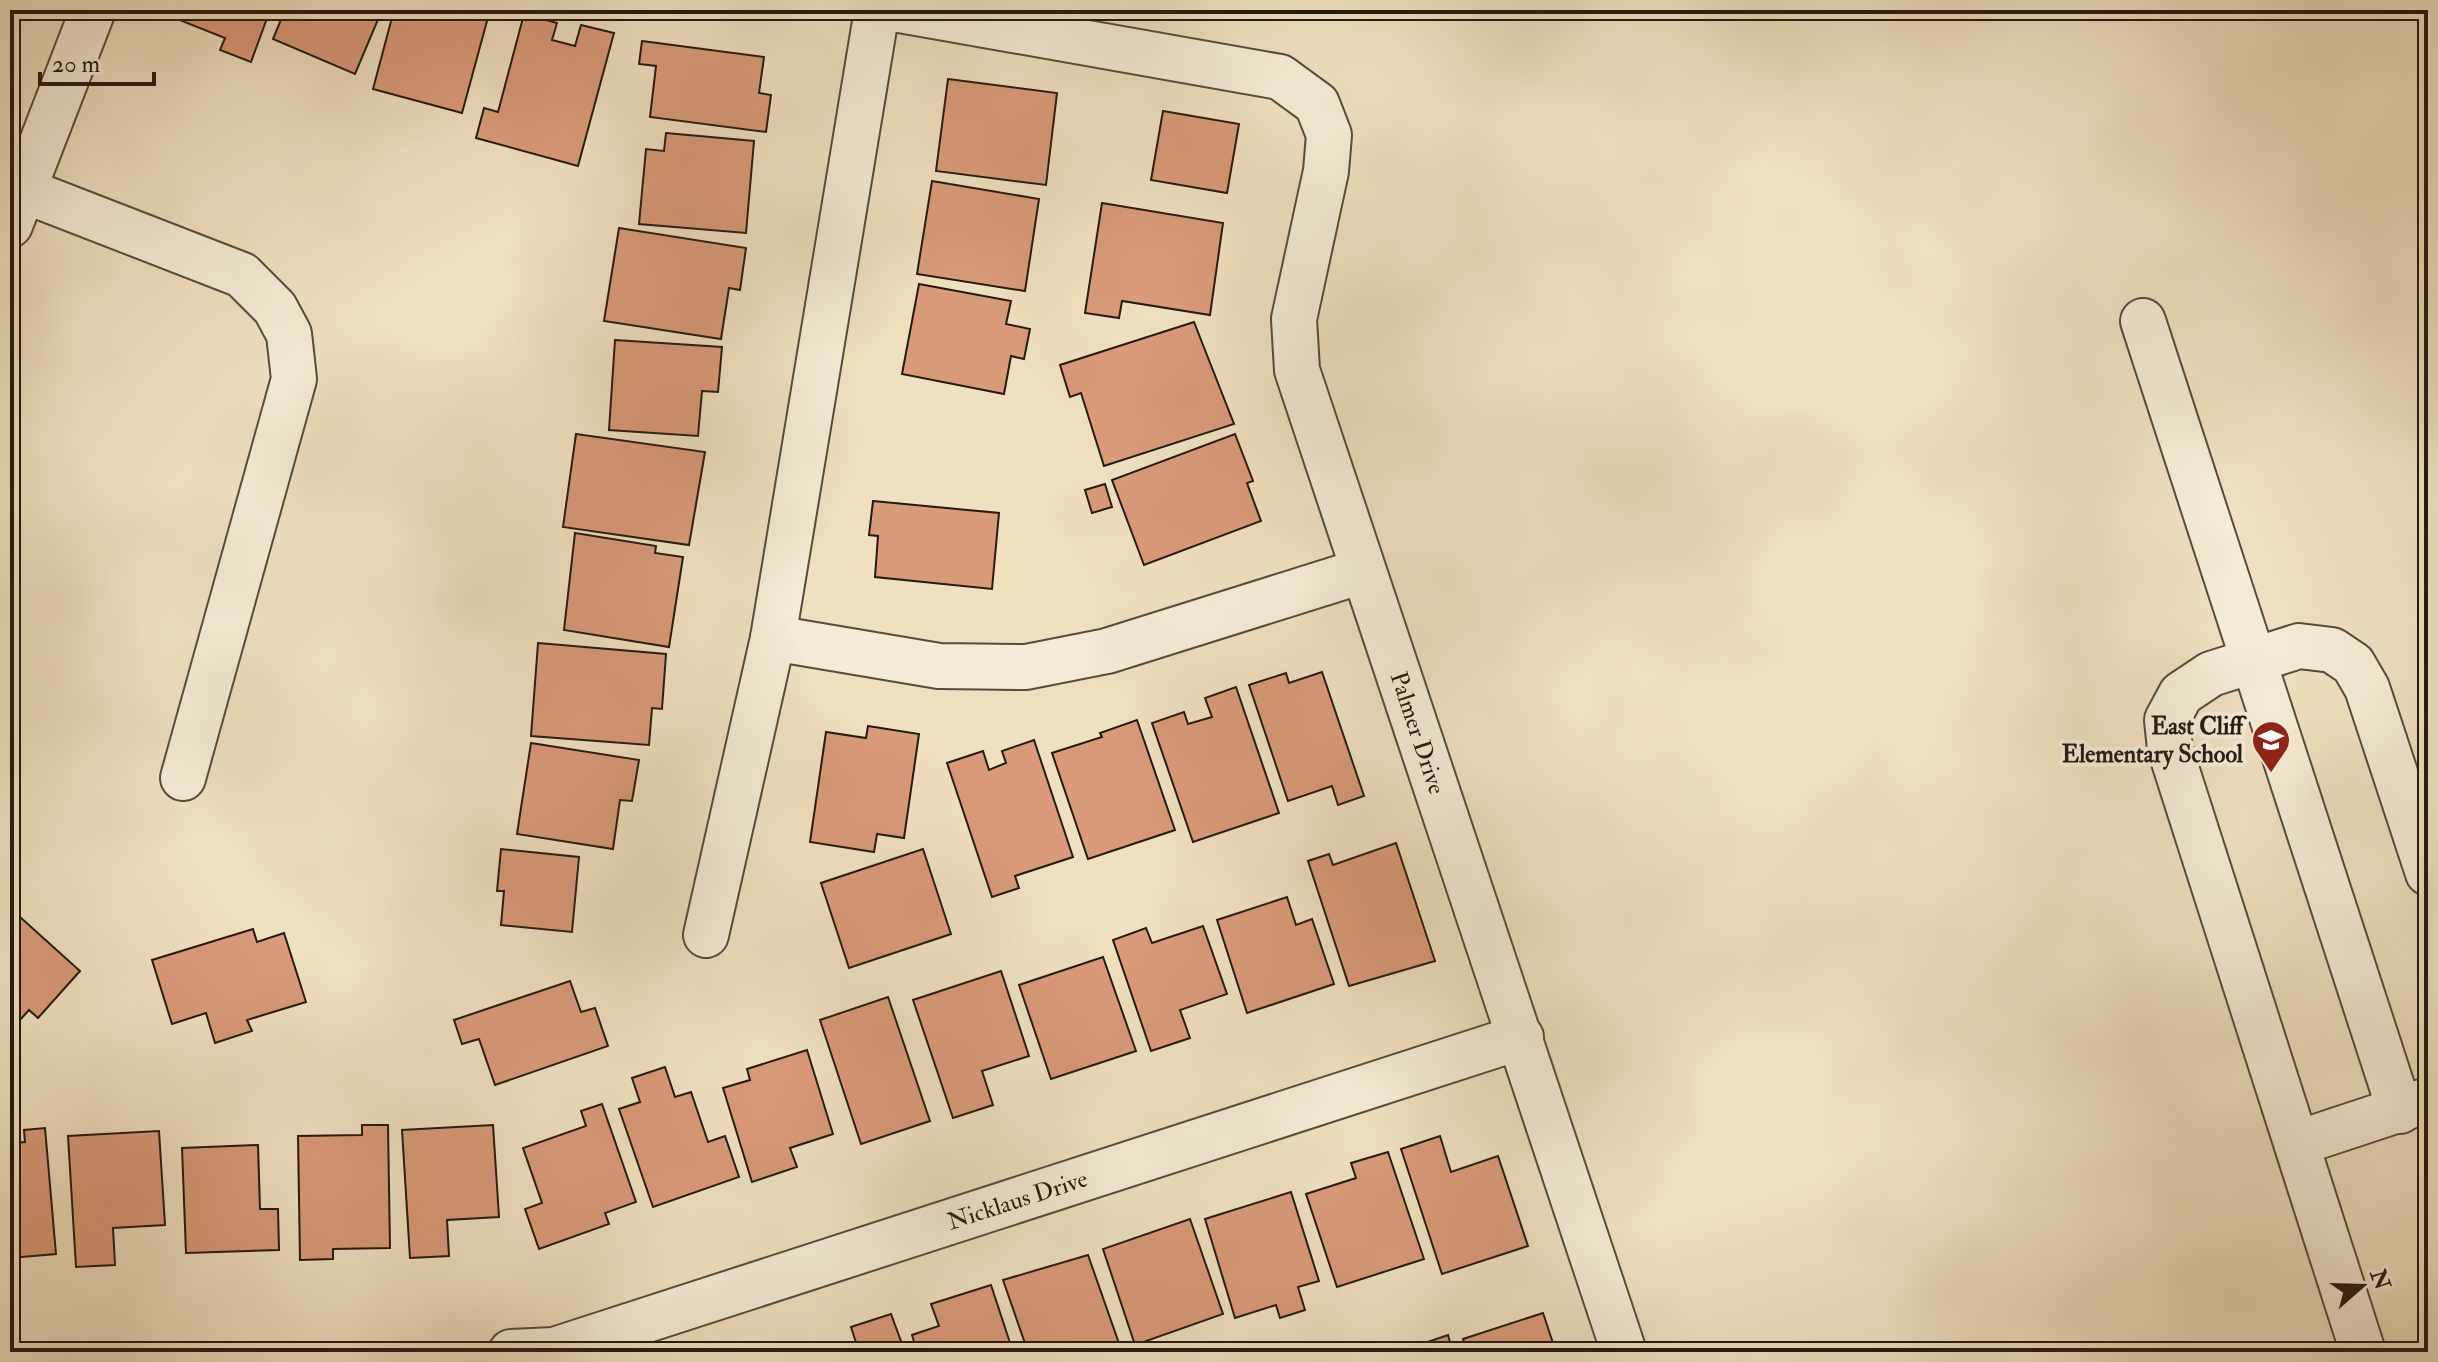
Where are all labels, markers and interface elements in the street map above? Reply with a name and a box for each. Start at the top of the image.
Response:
scale bar [40,36,154,86]
text: 20 m [52,49,101,80]
street label: Palmer Drive [1383,668,1453,798]
place label: East Cliff Elementary School [2062,711,2247,770]
school or university icon: East Cliff Elementary School [2250,719,2292,774]
street label: Nicklaus Drive [943,1163,1091,1237]
north arrow [2322,1246,2402,1326]
text: N [2363,1265,2396,1294]

